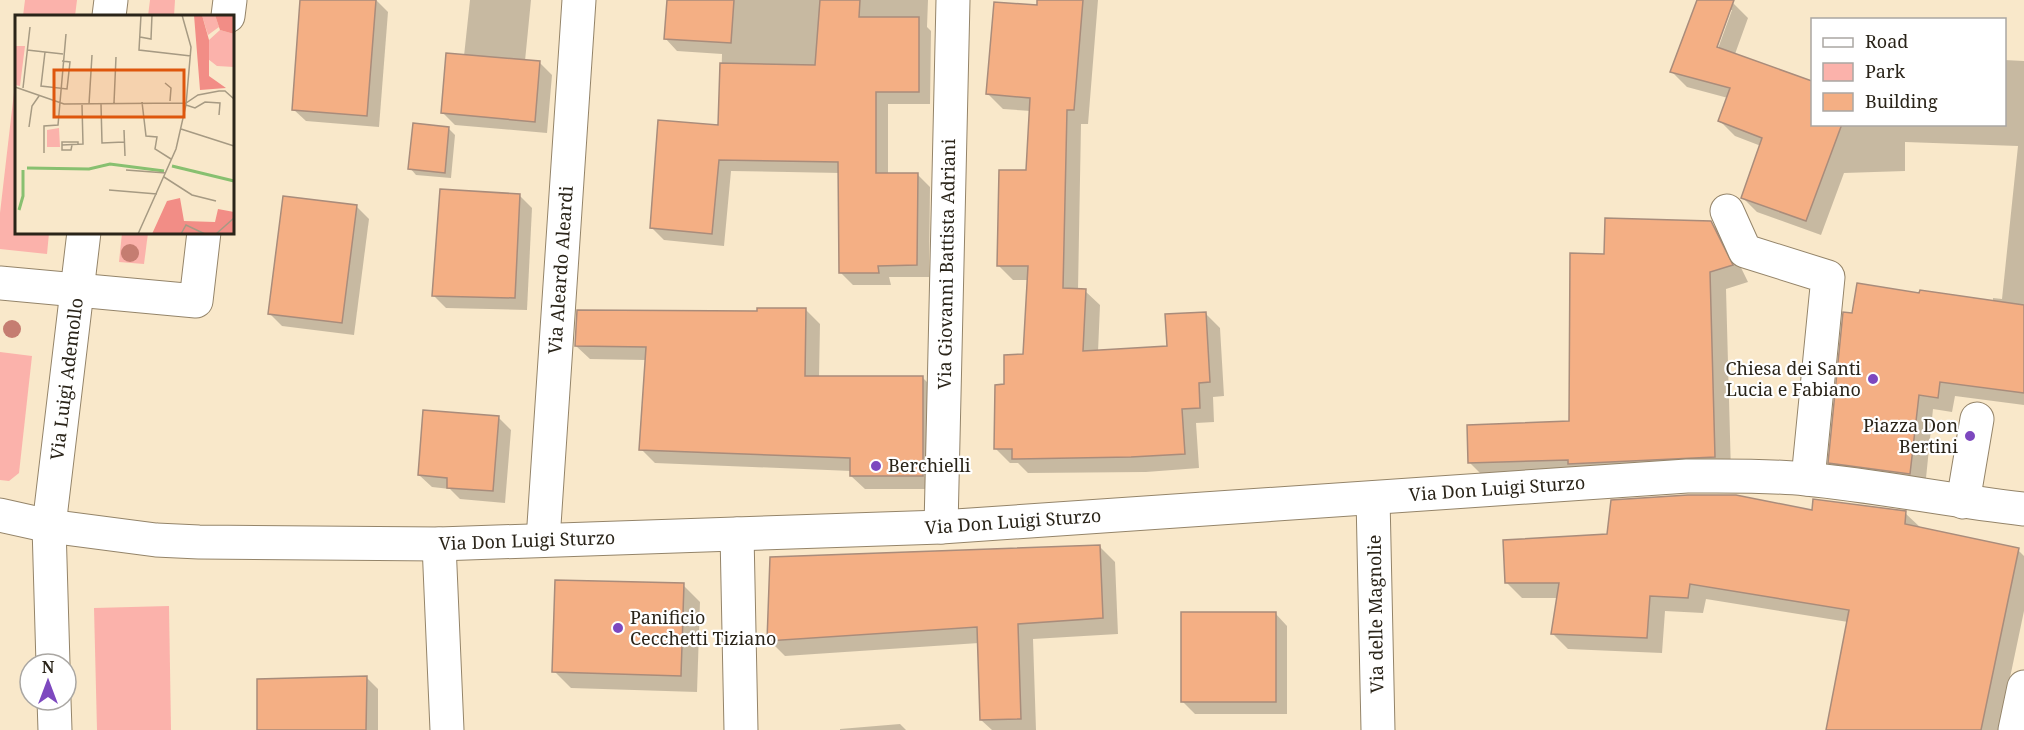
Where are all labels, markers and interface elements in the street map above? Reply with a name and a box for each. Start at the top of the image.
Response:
inset map [15,15,234,234]
legend [1811,18,2006,126]
text: Road [1865,29,1908,53]
text: Park [1865,59,1905,83]
text: Building [1865,89,1938,113]
street label: Via Giovanni Battista Adriani [932,138,960,390]
street label: Via Aleardo Aleardi [542,185,578,355]
street label: Via Luigi Ademollo [44,296,88,461]
place label: Chiesa dei Santi Lucia e Fabiano [1725,356,1861,401]
marker: Chiesa dei Santi Lucia e Fabiano [1866,372,1880,386]
place label: Piazza Don Bertini [1863,413,1958,458]
marker: Piazza Don Bertini [1963,429,1977,443]
place label: Berchielli [888,453,971,477]
marker: Berchielli [869,459,883,473]
street label: Via Don Luigi Sturzo [1408,470,1586,506]
street label: Via Don Luigi Sturzo [924,503,1102,539]
street label: Via Don Luigi Sturzo [438,525,616,555]
street label: Via delle Magnolie [1362,535,1388,693]
place label: Panificio Cecchetti Tiziano [630,605,776,650]
marker: Panificio Cecchetti Tiziano [611,621,625,635]
north arrow [18,652,78,712]
text: N [42,656,55,678]

